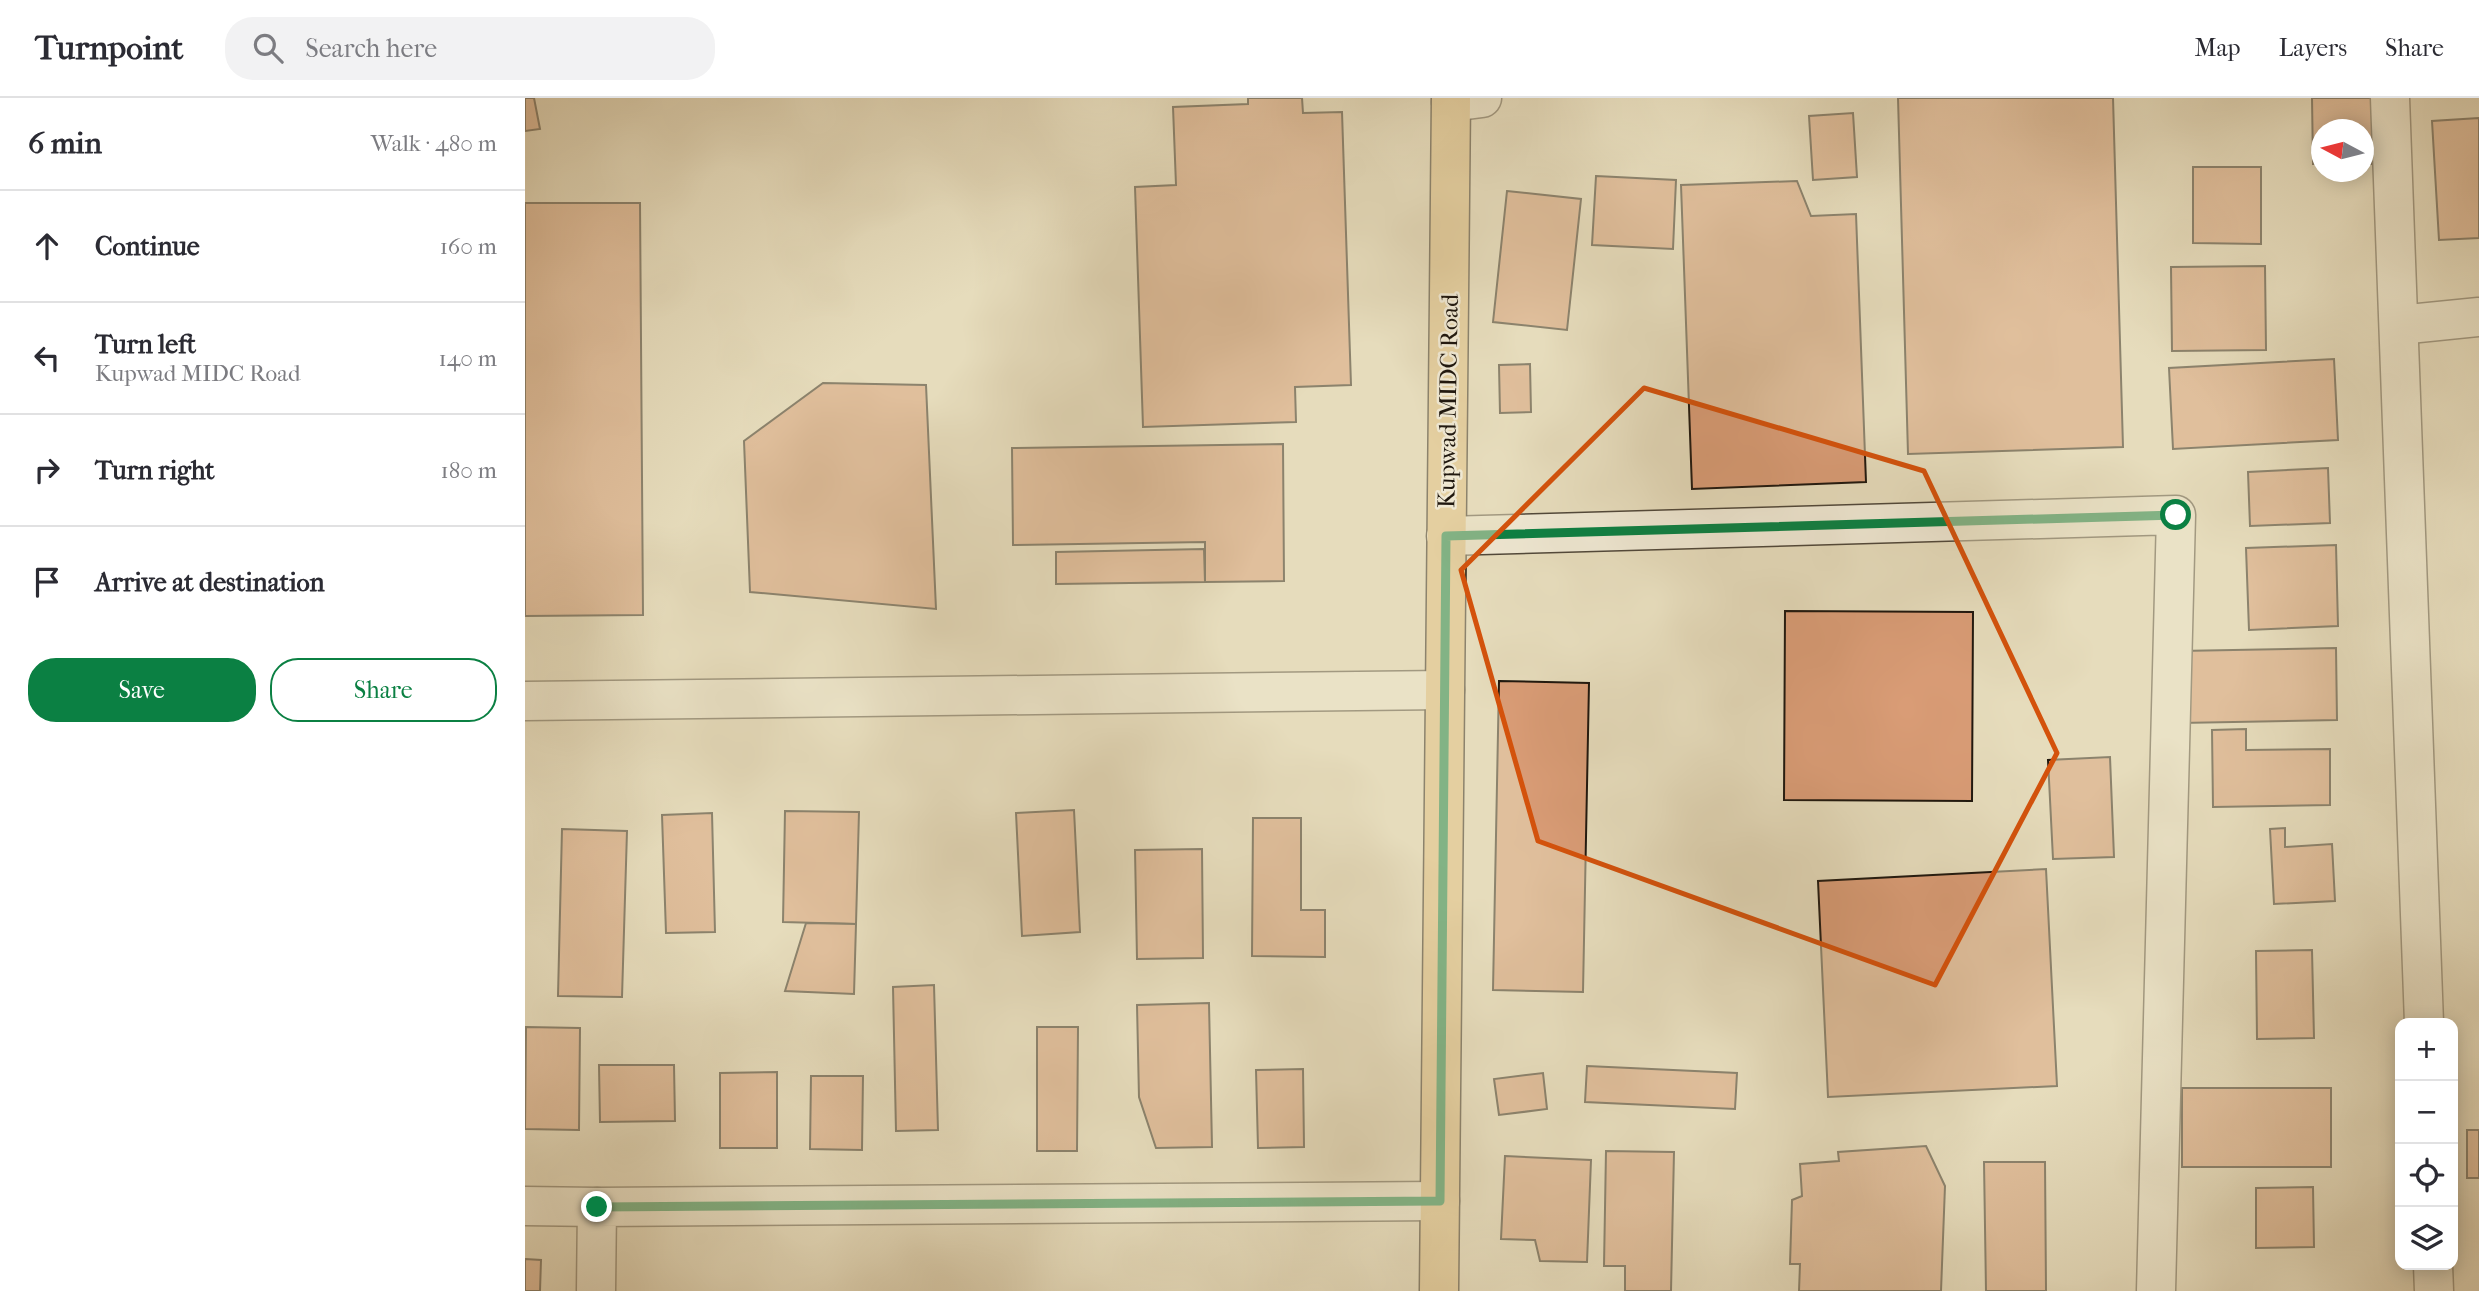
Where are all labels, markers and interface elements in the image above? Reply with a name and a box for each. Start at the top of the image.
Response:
search box [225,17,715,80]
text: Turnpoint [35,29,183,68]
icon: search [249,29,287,67]
text: Search here [305,33,437,64]
text: Map [2195,34,2241,62]
text: Layers [2279,34,2347,62]
text: Share [2385,34,2444,62]
north arrow [2311,119,2374,182]
text: 6 min [28,126,102,161]
text: Walk · 480 m [371,130,497,157]
icon: ahead [28,227,66,265]
text: Continue [95,231,200,262]
text: 160 m [440,233,497,260]
street label: Kupwad MIDC Road [1432,293,1464,508]
text: Turn left [95,329,196,360]
icon: left [28,339,66,377]
text: 140 m [438,345,497,372]
text: Kupwad MIDC Road [95,360,300,387]
icon: right [28,451,66,489]
text: Turn right [95,455,215,486]
text: 180 m [440,457,497,484]
route start [2160,499,2191,530]
icon: arrive [28,563,66,601]
text: Arrive at destination [95,567,325,598]
button: Save [28,658,256,722]
button: Share [270,658,497,722]
map controls [2395,1018,2458,1270]
button: + [2395,1018,2458,1081]
button: − [2395,1081,2458,1144]
button: locate [2395,1144,2458,1207]
route end [581,1191,612,1222]
button: layers [2395,1207,2458,1270]

